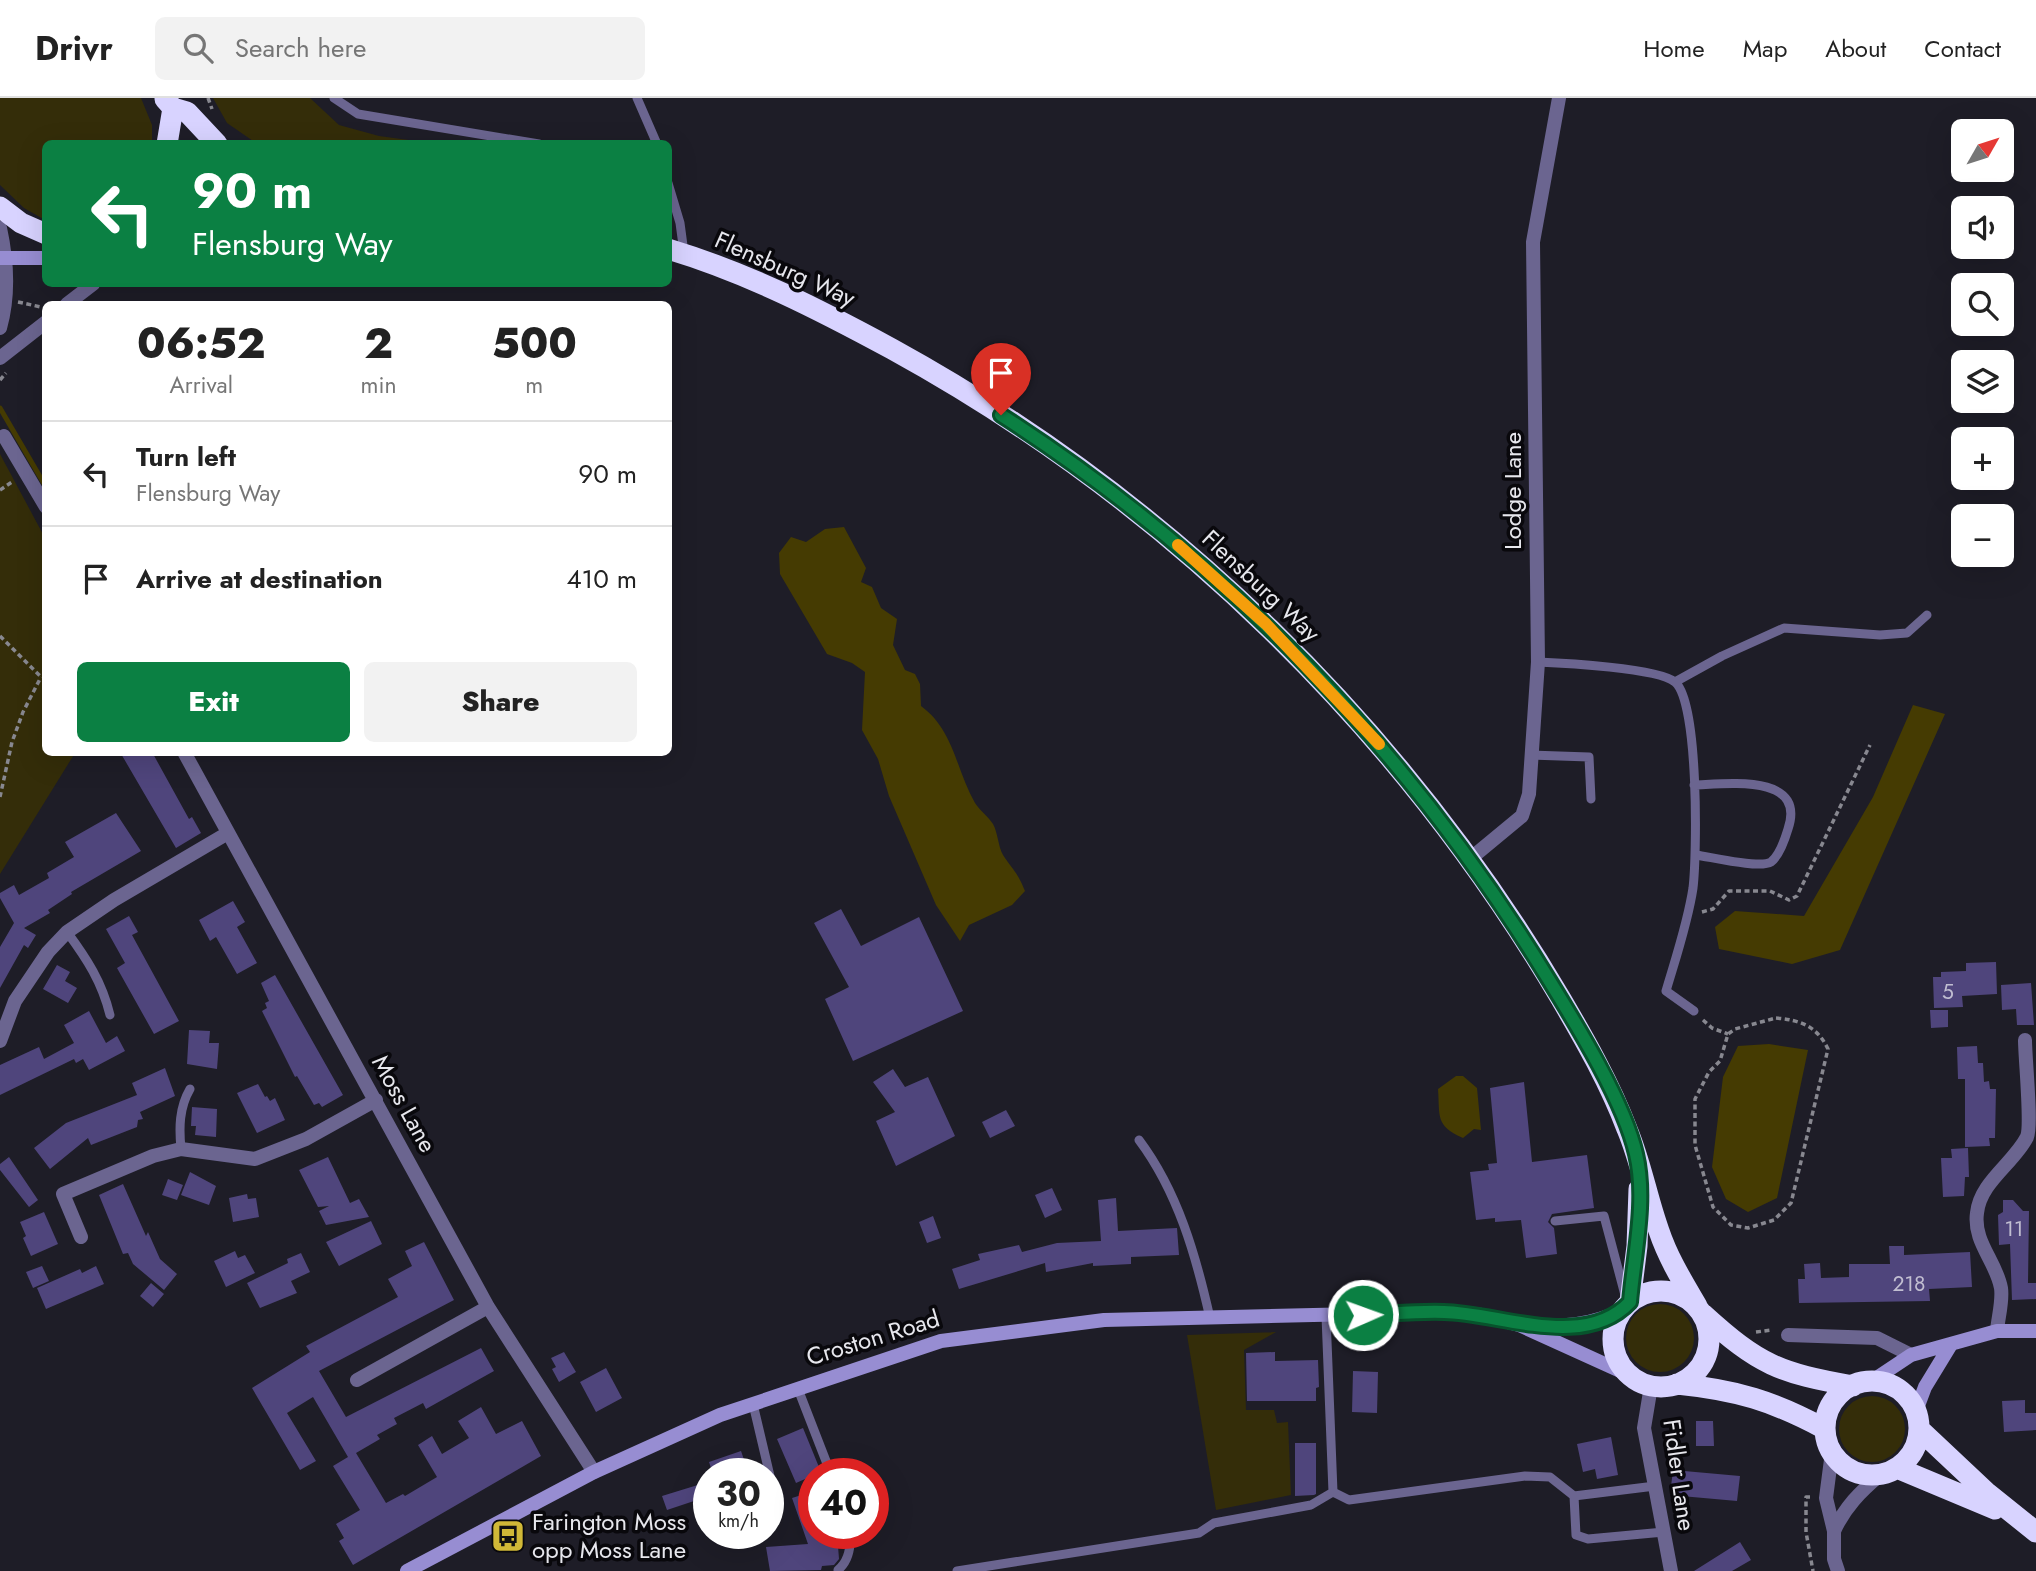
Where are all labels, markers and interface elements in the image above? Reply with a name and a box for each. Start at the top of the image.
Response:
search box [155,17,645,80]
text: Drivr [35,25,113,72]
icon: search [179,29,217,67]
text: Search here [235,29,366,67]
text: Home [1643,31,1705,66]
text: Map [1743,31,1787,66]
text: About [1825,31,1886,66]
text: Contact [1924,31,2001,66]
north arrow [1951,119,2014,182]
map controls [1951,119,2014,567]
text: 90 m [192,156,312,226]
icon: left [77,168,168,259]
button: sound [1951,196,2014,259]
text: Flensburg Way [192,221,393,267]
street label: Flensburg Way [709,222,861,315]
button: search [1951,273,2014,336]
text: 06:52 [137,313,266,374]
text: 2 [364,313,393,374]
text: 500 [492,313,577,374]
pin [971,343,1031,415]
button: layers [1951,350,2014,413]
icon: arrive [982,354,1020,392]
text: Arrival [170,368,233,402]
text: min [361,368,397,402]
text: m [525,368,543,402]
button: + [1951,427,2014,490]
street label: Lodge Lane [1495,432,1530,550]
text: Turn left [136,438,236,476]
icon: left [77,455,115,493]
text: 90 m [578,455,637,493]
text: Flensburg Way [136,476,280,510]
button: − [1951,504,2014,567]
street label: Flensburg Way [1194,522,1329,650]
icon: arrive [77,560,115,598]
text: Arrive at destination [136,560,383,598]
text: 410 m [566,560,637,598]
button: Exit [77,662,350,742]
button: Share [364,662,637,742]
house number: 5 [1942,977,1954,1007]
street label: Moss Lane [363,1049,446,1159]
house number: 11 [2005,1214,2023,1244]
house number: 218 [1893,1269,1925,1299]
position arrow [1326,1278,1400,1352]
street label: Croston Road [802,1301,944,1374]
street label: Fidler Lane [1654,1417,1705,1533]
speed limit sign: 40 [798,1458,889,1549]
text: 30 [716,1469,761,1519]
place label: Farington Moss opp Moss Lane [532,1504,686,1567]
text: km/h [718,1508,759,1534]
bus stop icon: Farington Moss opp Moss Lane [489,1517,527,1555]

